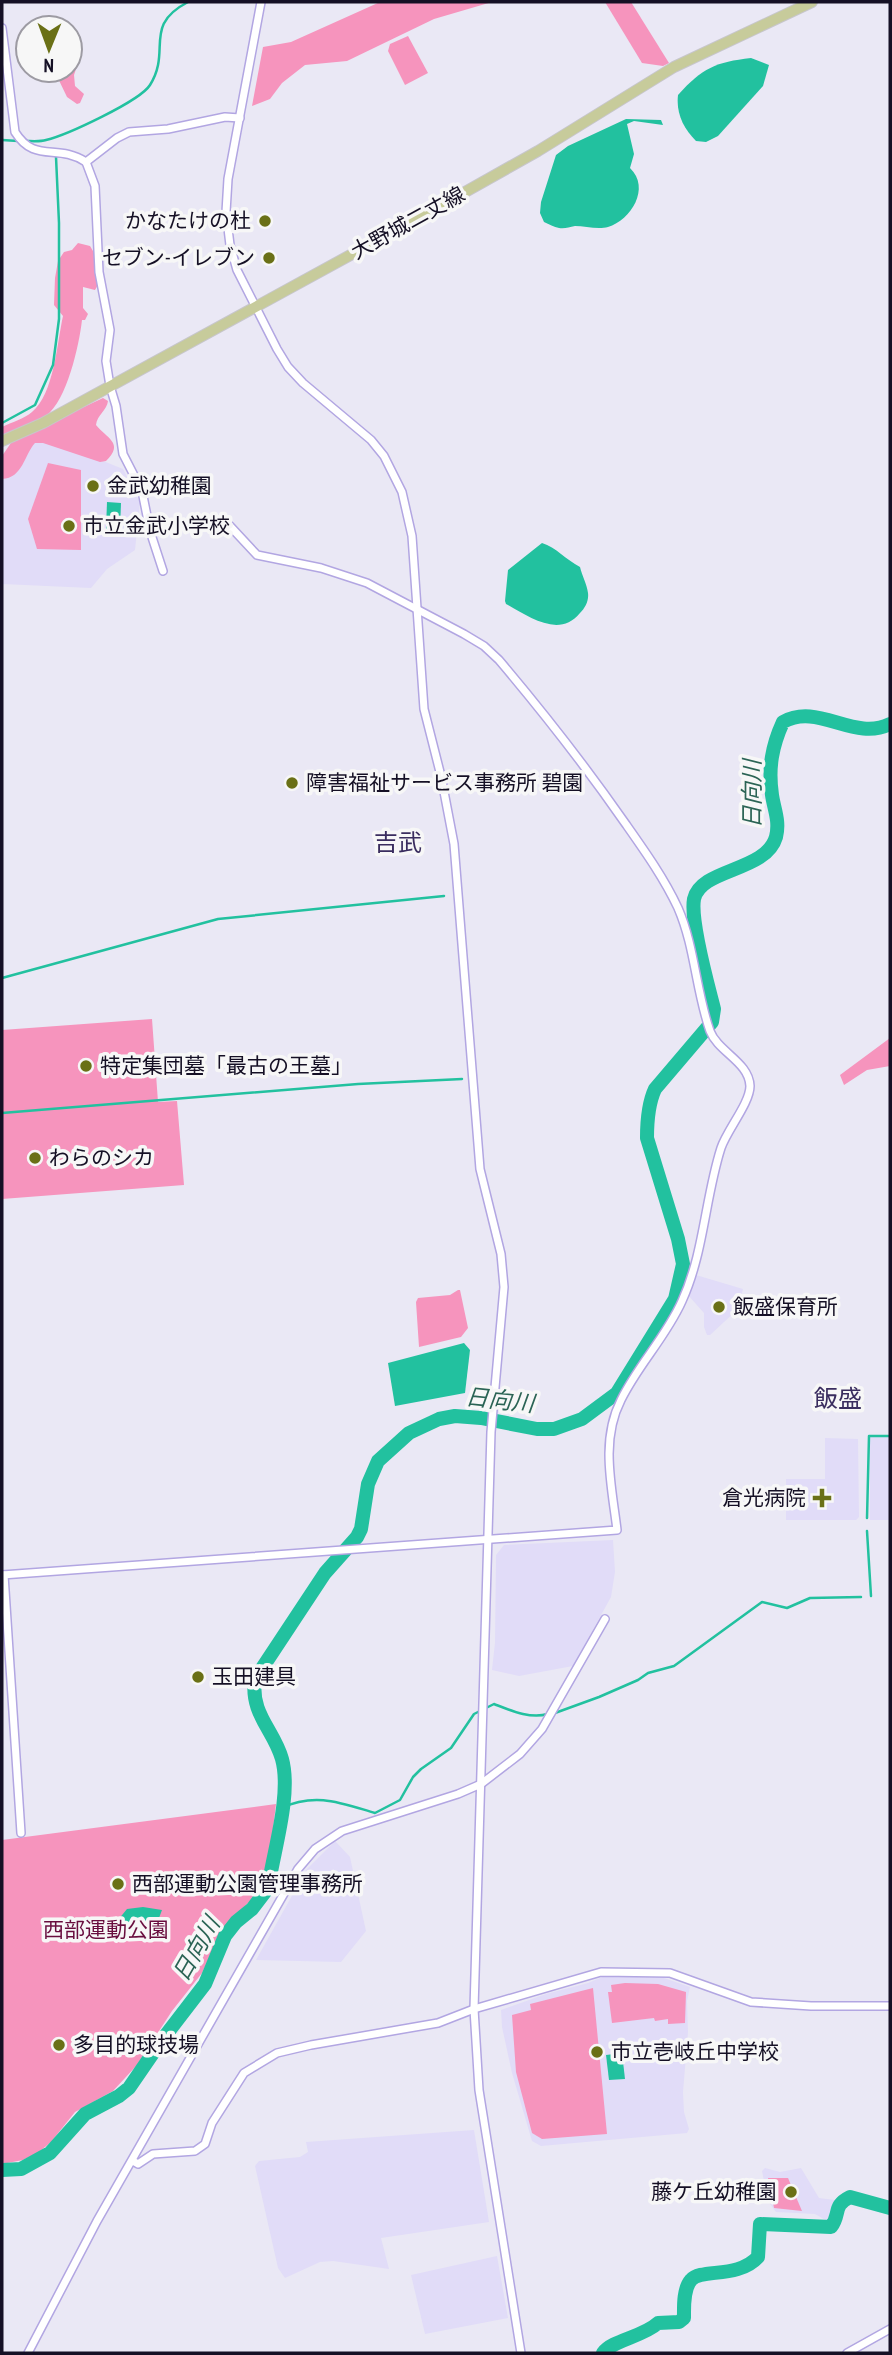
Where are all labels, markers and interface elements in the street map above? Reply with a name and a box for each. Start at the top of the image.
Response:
north arrow [14,14,84,84]
text: N [43,54,54,78]
street label: 大野城二丈線 [346,180,469,265]
place label: かなたけの杜 [125,207,251,234]
marker: かなたけの杜 [257,213,273,229]
place label: セブン-イレブン [102,244,255,271]
marker: セブン-イレブン [261,250,277,266]
place label: 金武幼稚園 [107,472,212,499]
marker: 金武幼稚園 [85,478,101,494]
place label: 市立金武小学校 [83,512,230,539]
marker: 市立金武小学校 [61,518,77,534]
water label: 日向川 [737,757,766,829]
place label: 障害福祉サービス事務所 碧園 [306,769,583,796]
marker: 障害福祉サービス事務所 碧園 [284,775,300,791]
district label: 吉武 [374,827,422,858]
place label: 特定集団墓「最古の王墓」 [100,1052,352,1079]
marker: 特定集団墓「最古の王墓」 [78,1058,94,1074]
place label: わらのシカ [49,1144,154,1171]
marker: わらのシカ [27,1150,43,1166]
place label: 飯盛保育所 [733,1293,838,1320]
marker: 飯盛保育所 [711,1299,727,1315]
water label: 日向川 [464,1381,539,1418]
district label: 飯盛 [814,1383,862,1414]
place label: 倉光病院 [722,1484,806,1511]
marker: 倉光病院 [812,1488,832,1508]
place label: 玉田建具 [212,1663,296,1690]
marker: 玉田建具 [190,1669,206,1685]
place label: 西部運動公園管理事務所 [132,1870,363,1897]
marker: 西部運動公園管理事務所 [110,1876,126,1892]
water label: 日向川 [166,1909,227,1986]
park label: 西部運動公園 [43,1916,169,1943]
place label: 多目的球技場 [73,2031,199,2058]
marker: 多目的球技場 [51,2037,67,2053]
place label: 市立壱岐丘中学校 [611,2038,779,2065]
marker: 市立壱岐丘中学校 [589,2044,605,2060]
place label: 藤ケ丘幼稚園 [651,2178,777,2205]
marker: 藤ケ丘幼稚園 [783,2184,799,2200]

